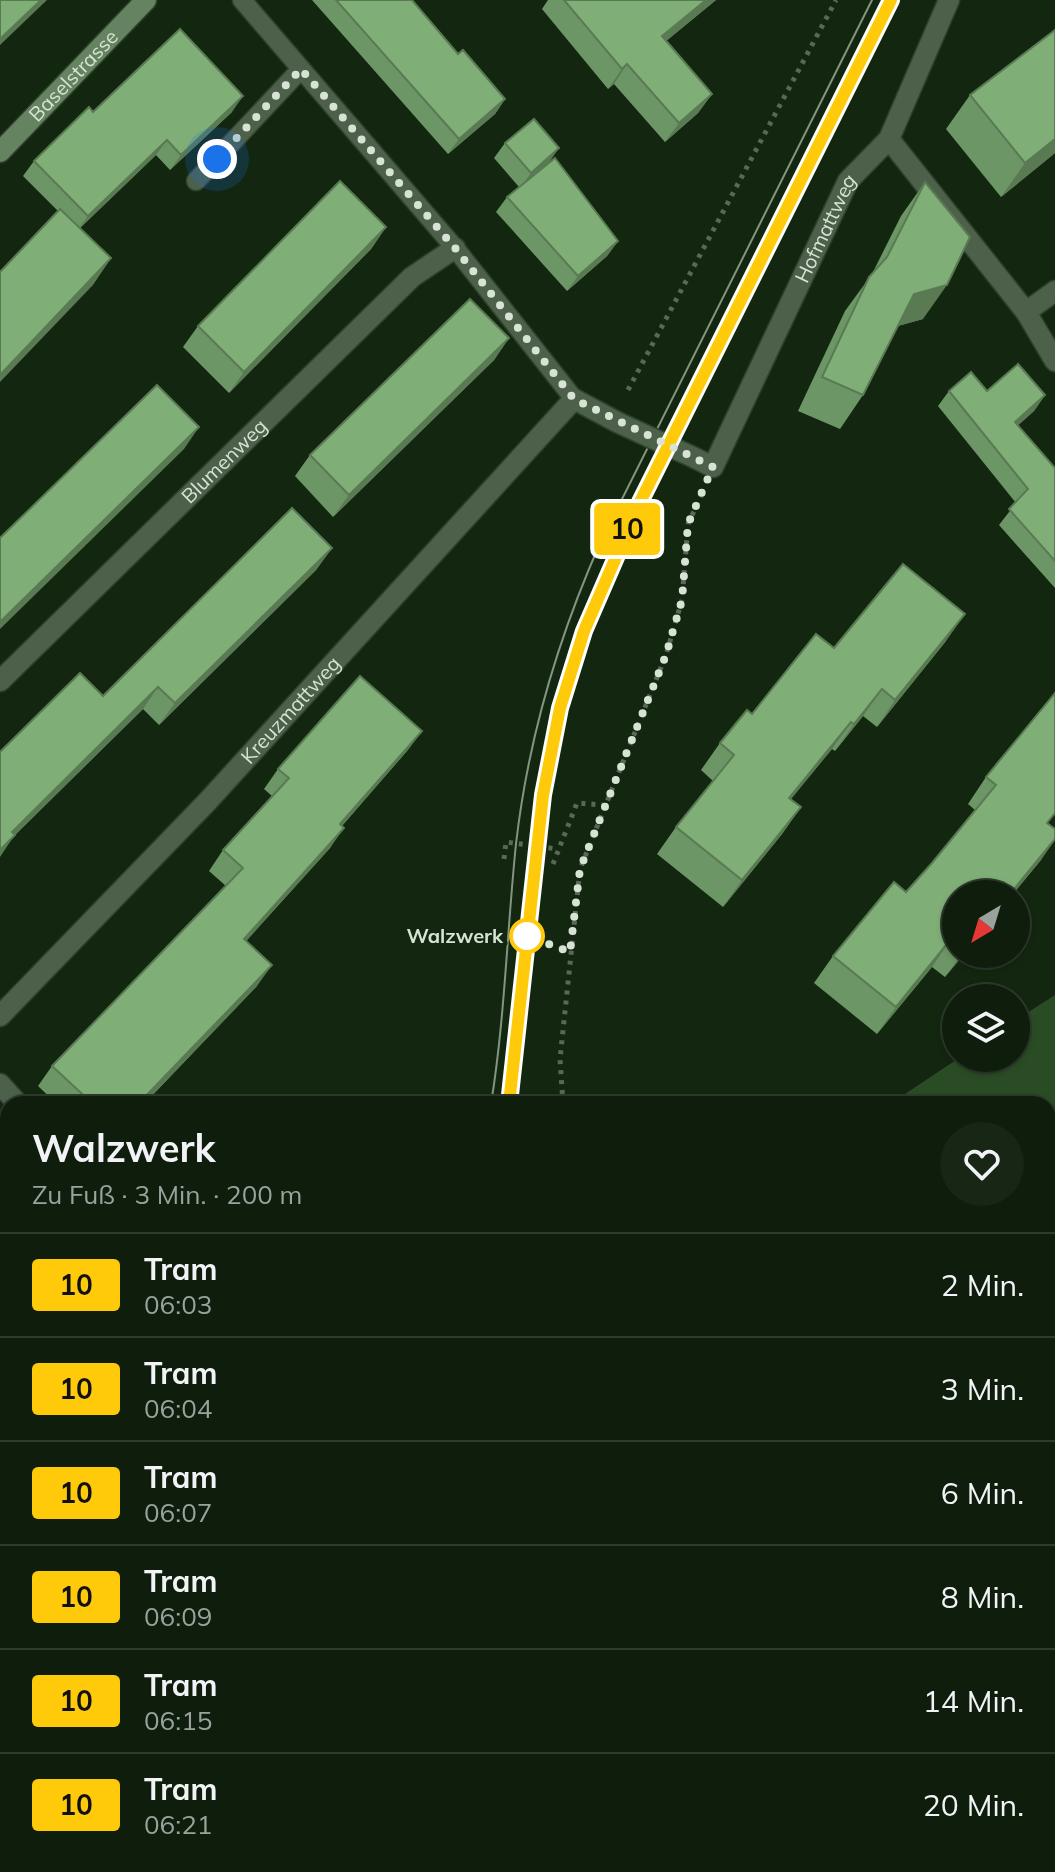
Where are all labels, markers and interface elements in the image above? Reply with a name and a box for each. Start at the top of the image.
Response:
street label: Baselstrasse [23,24,123,126]
your location [197,139,237,179]
street label: Hofmattweg [789,168,861,286]
street label: Blumenweg [176,413,272,508]
line badge: 10 [591,503,663,555]
text: 10 [610,511,644,546]
street label: Kreuzmattweg [235,651,345,769]
north arrow [942,880,1030,968]
map controls [942,880,1030,1072]
marker: Walzwerk [510,919,544,953]
place label: Walzwerk [406,923,504,948]
button: layers [942,984,1030,1072]
button: heart [940,1122,1024,1206]
text: Walzwerk [32,1124,215,1172]
text: Zu Fuß · 3 Min. · 200 m [32,1178,302,1211]
text: Tram [144,1250,217,1288]
text: 2 Min. [941,1266,1024,1304]
text: 10 [59,1267,93,1302]
text: 06:03 [144,1288,212,1321]
text: Tram [144,1354,217,1392]
text: 3 Min. [941,1370,1024,1408]
text: 10 [59,1371,93,1406]
text: 06:04 [144,1392,212,1425]
text: Tram [144,1458,217,1496]
text: 6 Min. [941,1474,1024,1512]
text: 10 [59,1475,93,1510]
text: 06:07 [144,1496,212,1529]
text: Tram [144,1562,217,1600]
text: 8 Min. [941,1578,1024,1616]
text: 10 [59,1579,93,1614]
text: 06:09 [144,1600,212,1633]
text: Tram [144,1666,217,1704]
text: 14 Min. [923,1682,1024,1720]
text: 10 [59,1683,93,1718]
text: 06:15 [144,1704,212,1737]
text: Tram [144,1770,217,1808]
text: 20 Min. [923,1786,1024,1824]
text: 10 [59,1787,93,1822]
text: 06:21 [144,1808,212,1841]

